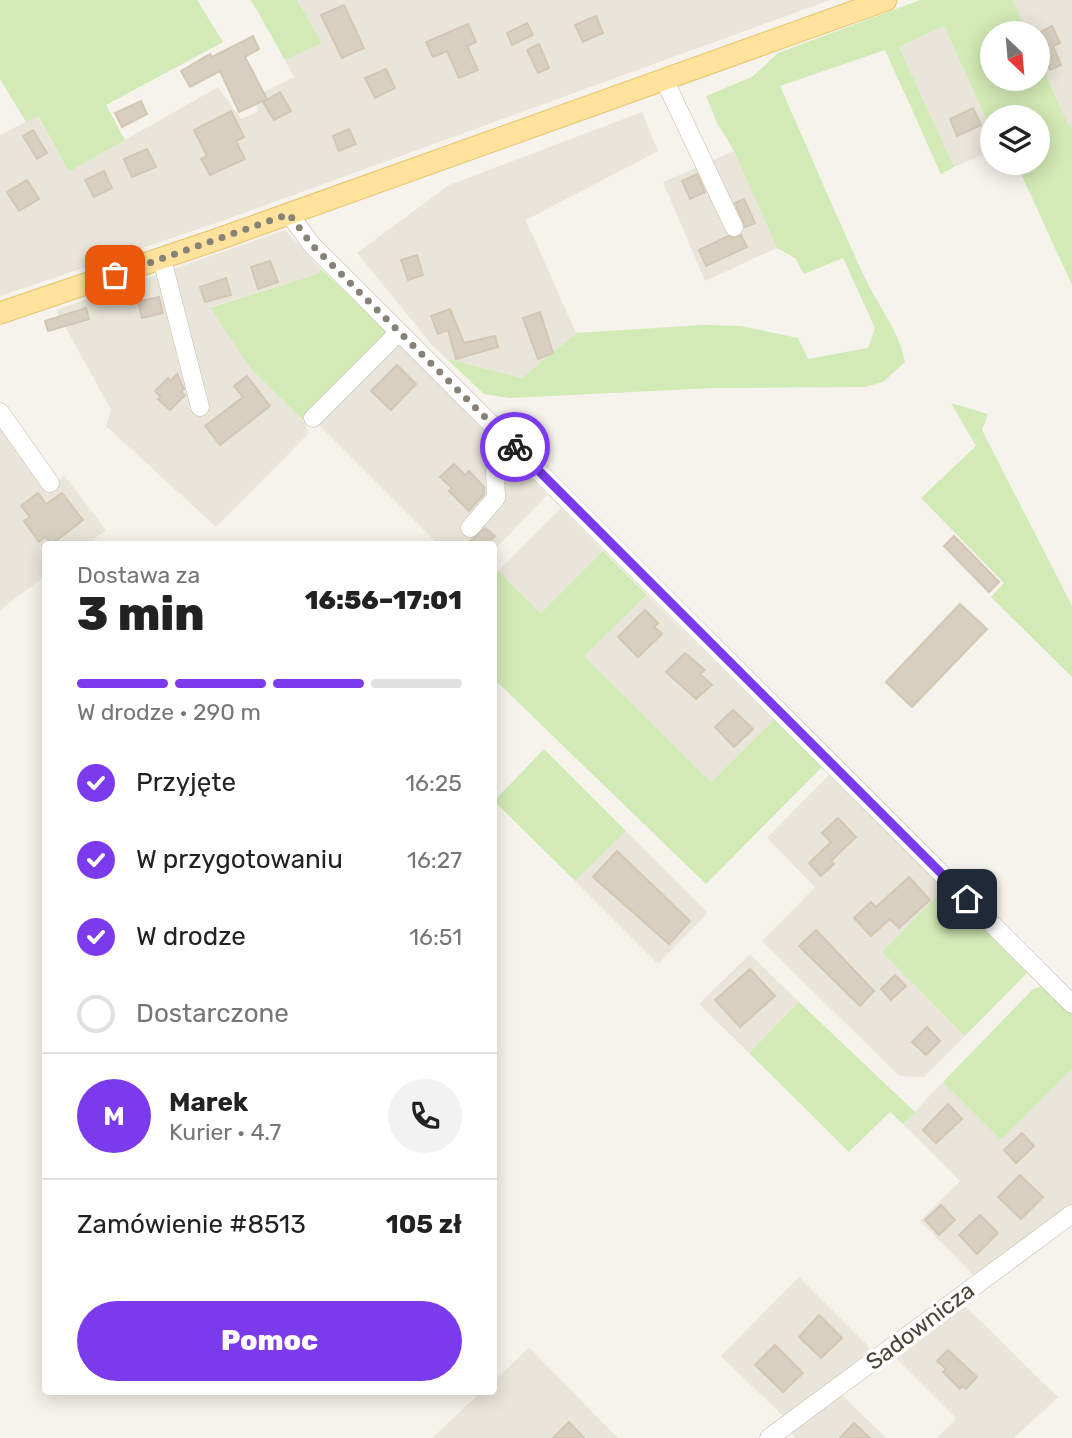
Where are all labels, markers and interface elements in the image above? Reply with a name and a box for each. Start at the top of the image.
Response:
north arrow [980,21,1050,91]
map controls [980,21,1050,175]
button: layers [980,105,1050,175]
pin [85,245,145,305]
icon: bag [96,256,134,294]
courier [480,412,550,482]
icon: bike [496,428,534,466]
text: Dostawa za [77,561,200,589]
text: 16:56–17:01 [305,585,462,616]
text: 3 min [77,587,205,642]
text: W drodze · 290 m [77,698,261,726]
icon: check [77,764,115,802]
text: Przyjęte [136,767,236,798]
text: 16:25 [405,769,462,797]
icon: check [77,841,115,879]
text: W przygotowaniu [136,844,343,875]
text: 16:27 [407,846,462,874]
pin [937,869,997,929]
icon: home [948,880,986,918]
icon: check [77,918,115,956]
text: W drodze [136,921,246,952]
text: 16:51 [409,923,462,951]
text: Dostarczone [136,998,289,1029]
button: phone [388,1079,462,1153]
text: Marek [169,1087,248,1118]
text: M [103,1101,125,1132]
text: Kurier · 4.7 [169,1118,281,1146]
text: Zamówienie #8513 [77,1209,306,1240]
text: 105 zł [386,1209,462,1240]
street label: Sadownicza [860,1276,980,1376]
button: Pomoc [77,1301,462,1381]

